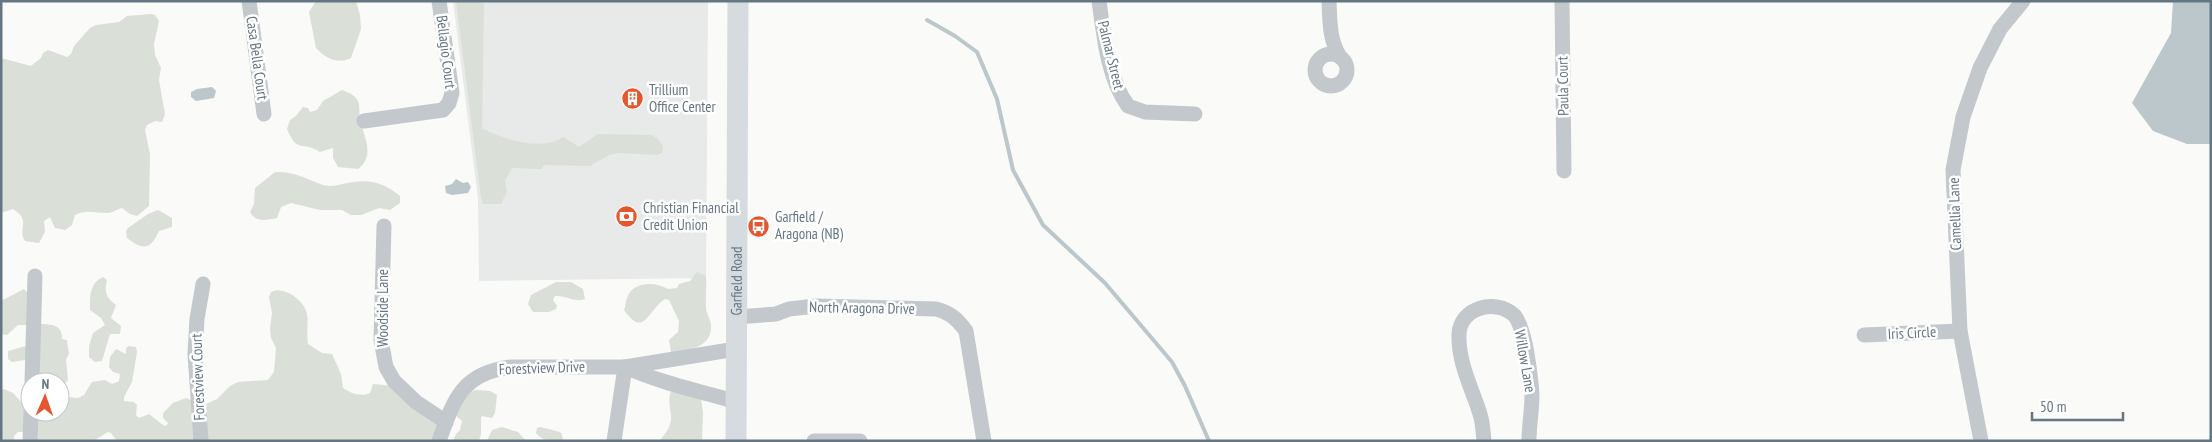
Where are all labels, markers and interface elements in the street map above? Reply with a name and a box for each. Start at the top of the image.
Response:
street label: Bellagio Court [433,14,460,90]
street label: Casa Bella Court [242,15,273,101]
street label: Palmar Street [1094,19,1129,91]
street label: Paula Court [1552,56,1573,116]
place label: Trillium Office Center [649,80,717,116]
building icon: Trillium Office Center [621,87,645,111]
street label: Camellia Lane [1944,177,1965,251]
place label: Christian Financial Credit Union [643,198,739,234]
bank icon: Christian Financial Credit Union [615,205,639,229]
place label: Garfield / Aragona (NB) [775,207,844,243]
bus stop icon: Garfield / Aragona (NB) [747,214,771,238]
street label: Garfield Road [727,246,746,316]
street label: Woodside Lane [373,269,392,347]
street label: North Aragona Drive [809,297,915,318]
street label: Iris Circle [1887,322,1937,343]
street label: Willow Lane [1511,328,1540,394]
street label: Forestview Court [186,333,209,421]
street label: Forestview Drive [499,357,585,378]
north arrow [20,372,70,422]
text: N [41,375,50,393]
scale bar [2032,390,2123,422]
text: 50 m [2040,397,2066,416]

